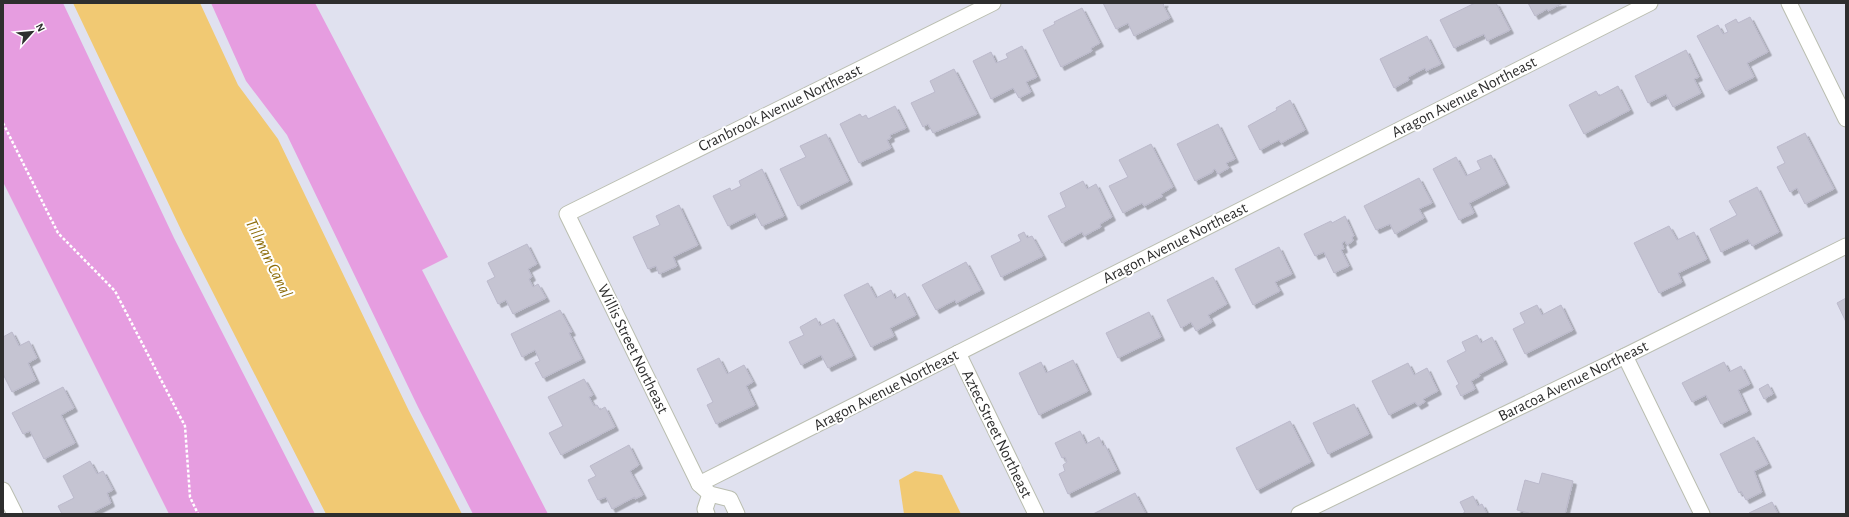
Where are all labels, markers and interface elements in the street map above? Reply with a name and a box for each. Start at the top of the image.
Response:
north arrow [12,12,52,52]
text: N [34,22,47,34]
street label: Aragon Avenue Northeast [1389,54,1539,140]
street label: Cranbrook Avenue Northeast [696,62,864,154]
street label: Aragon Avenue Northeast [1100,200,1250,286]
water label: Tillman Canal [243,216,295,300]
street label: Willis Street Northeast [595,282,671,416]
street label: Baracoa Avenue Northeast [1496,338,1650,424]
street label: Aragon Avenue Northeast [811,347,961,433]
street label: Aztec Street Northeast [959,368,1035,500]

